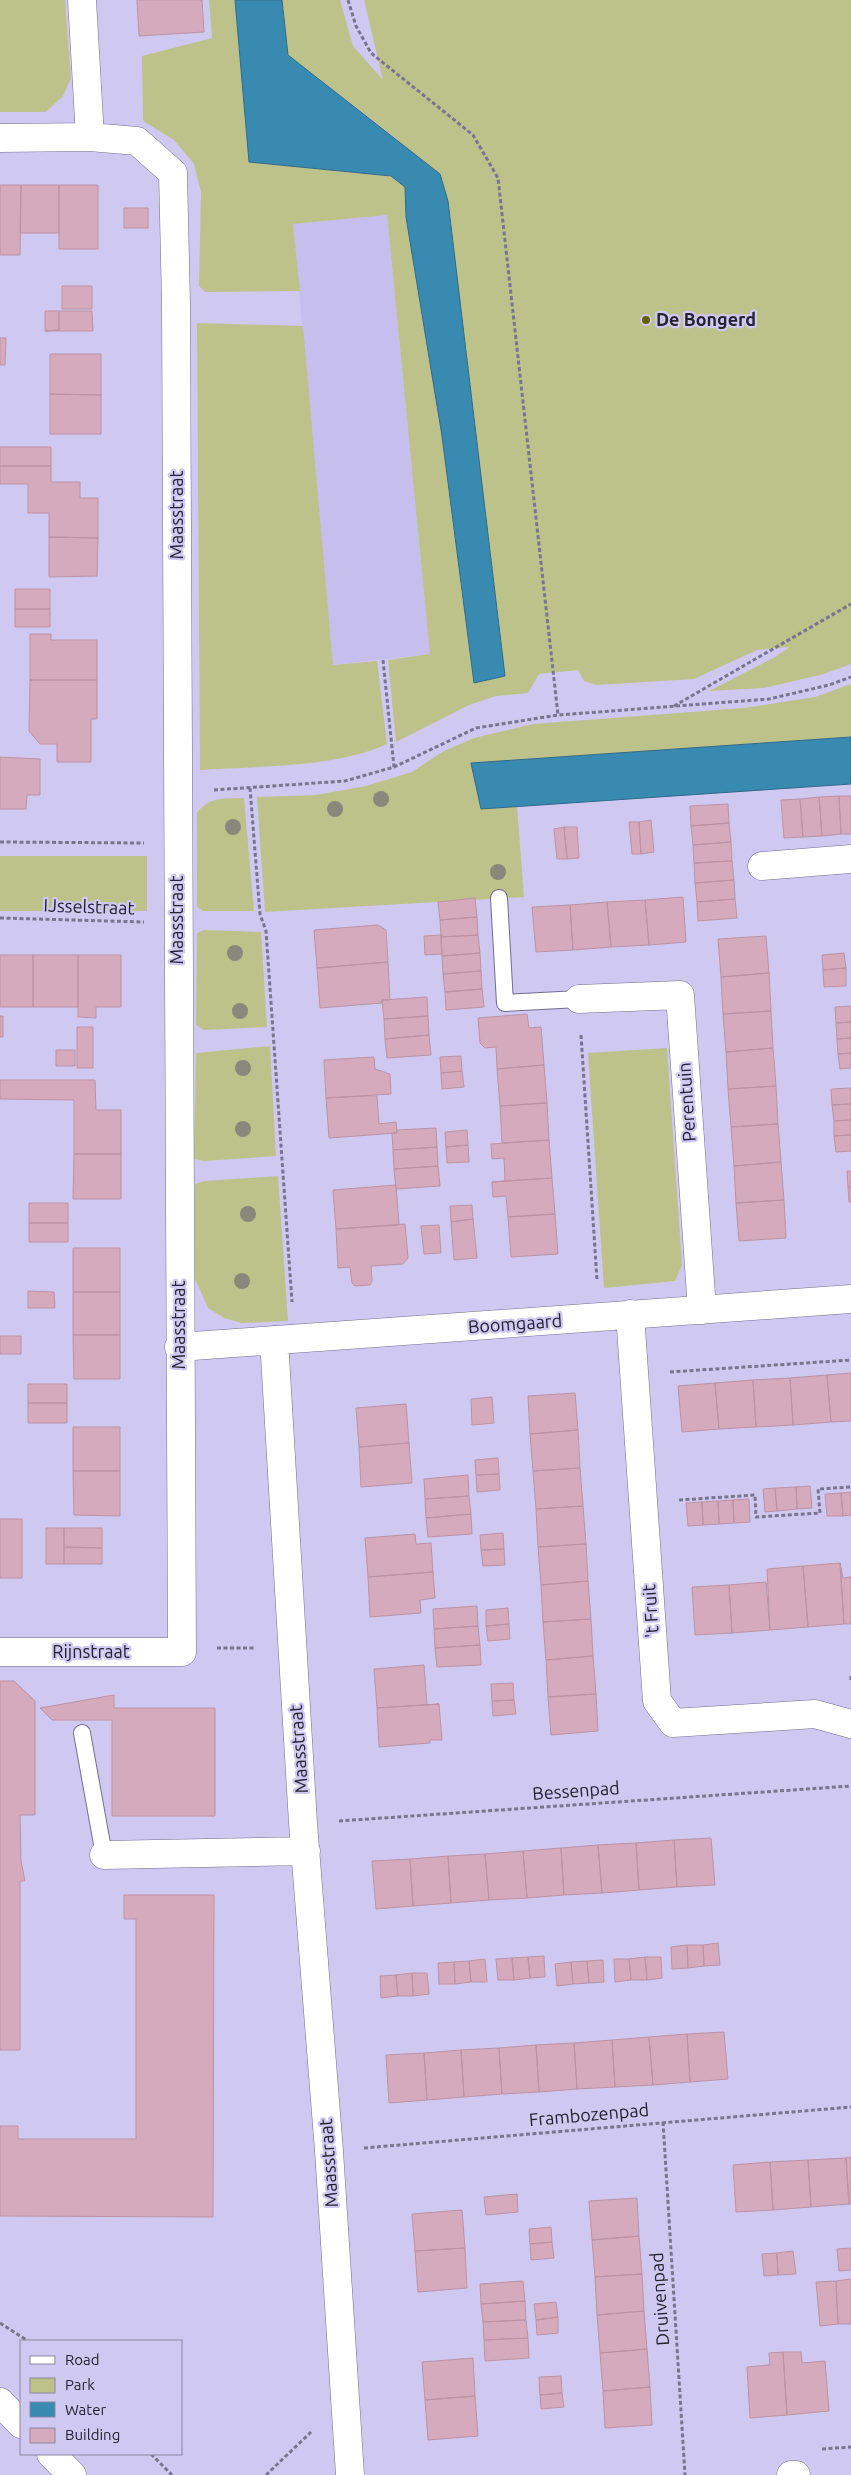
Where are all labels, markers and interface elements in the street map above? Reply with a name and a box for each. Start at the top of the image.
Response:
place label: De Bongerd [656,309,756,329]
marker: De Bongerd [640,314,652,326]
street label: Maasstraat [166,470,186,560]
street label: Maasstraat [166,875,186,965]
street label: IJsselstraat [43,894,135,918]
street label: Perentuin [673,1062,699,1142]
street label: Maasstraat [168,1280,188,1370]
street label: Boomgaard [467,1310,563,1336]
street label: 't Fruit [638,1584,662,1638]
street label: Rijnstraat [52,1641,130,1661]
street label: Maasstraat [285,1704,311,1794]
street label: Bessenpad [532,1777,620,1803]
street label: Frambozenpad [528,2099,650,2129]
street label: Maasstraat [315,2118,341,2208]
street label: Druivenpad [646,2252,672,2346]
legend [20,2340,182,2455]
text: Road [65,2351,100,2368]
text: Park [65,2376,95,2393]
text: Water [65,2401,106,2418]
text: Building [65,2426,120,2443]

